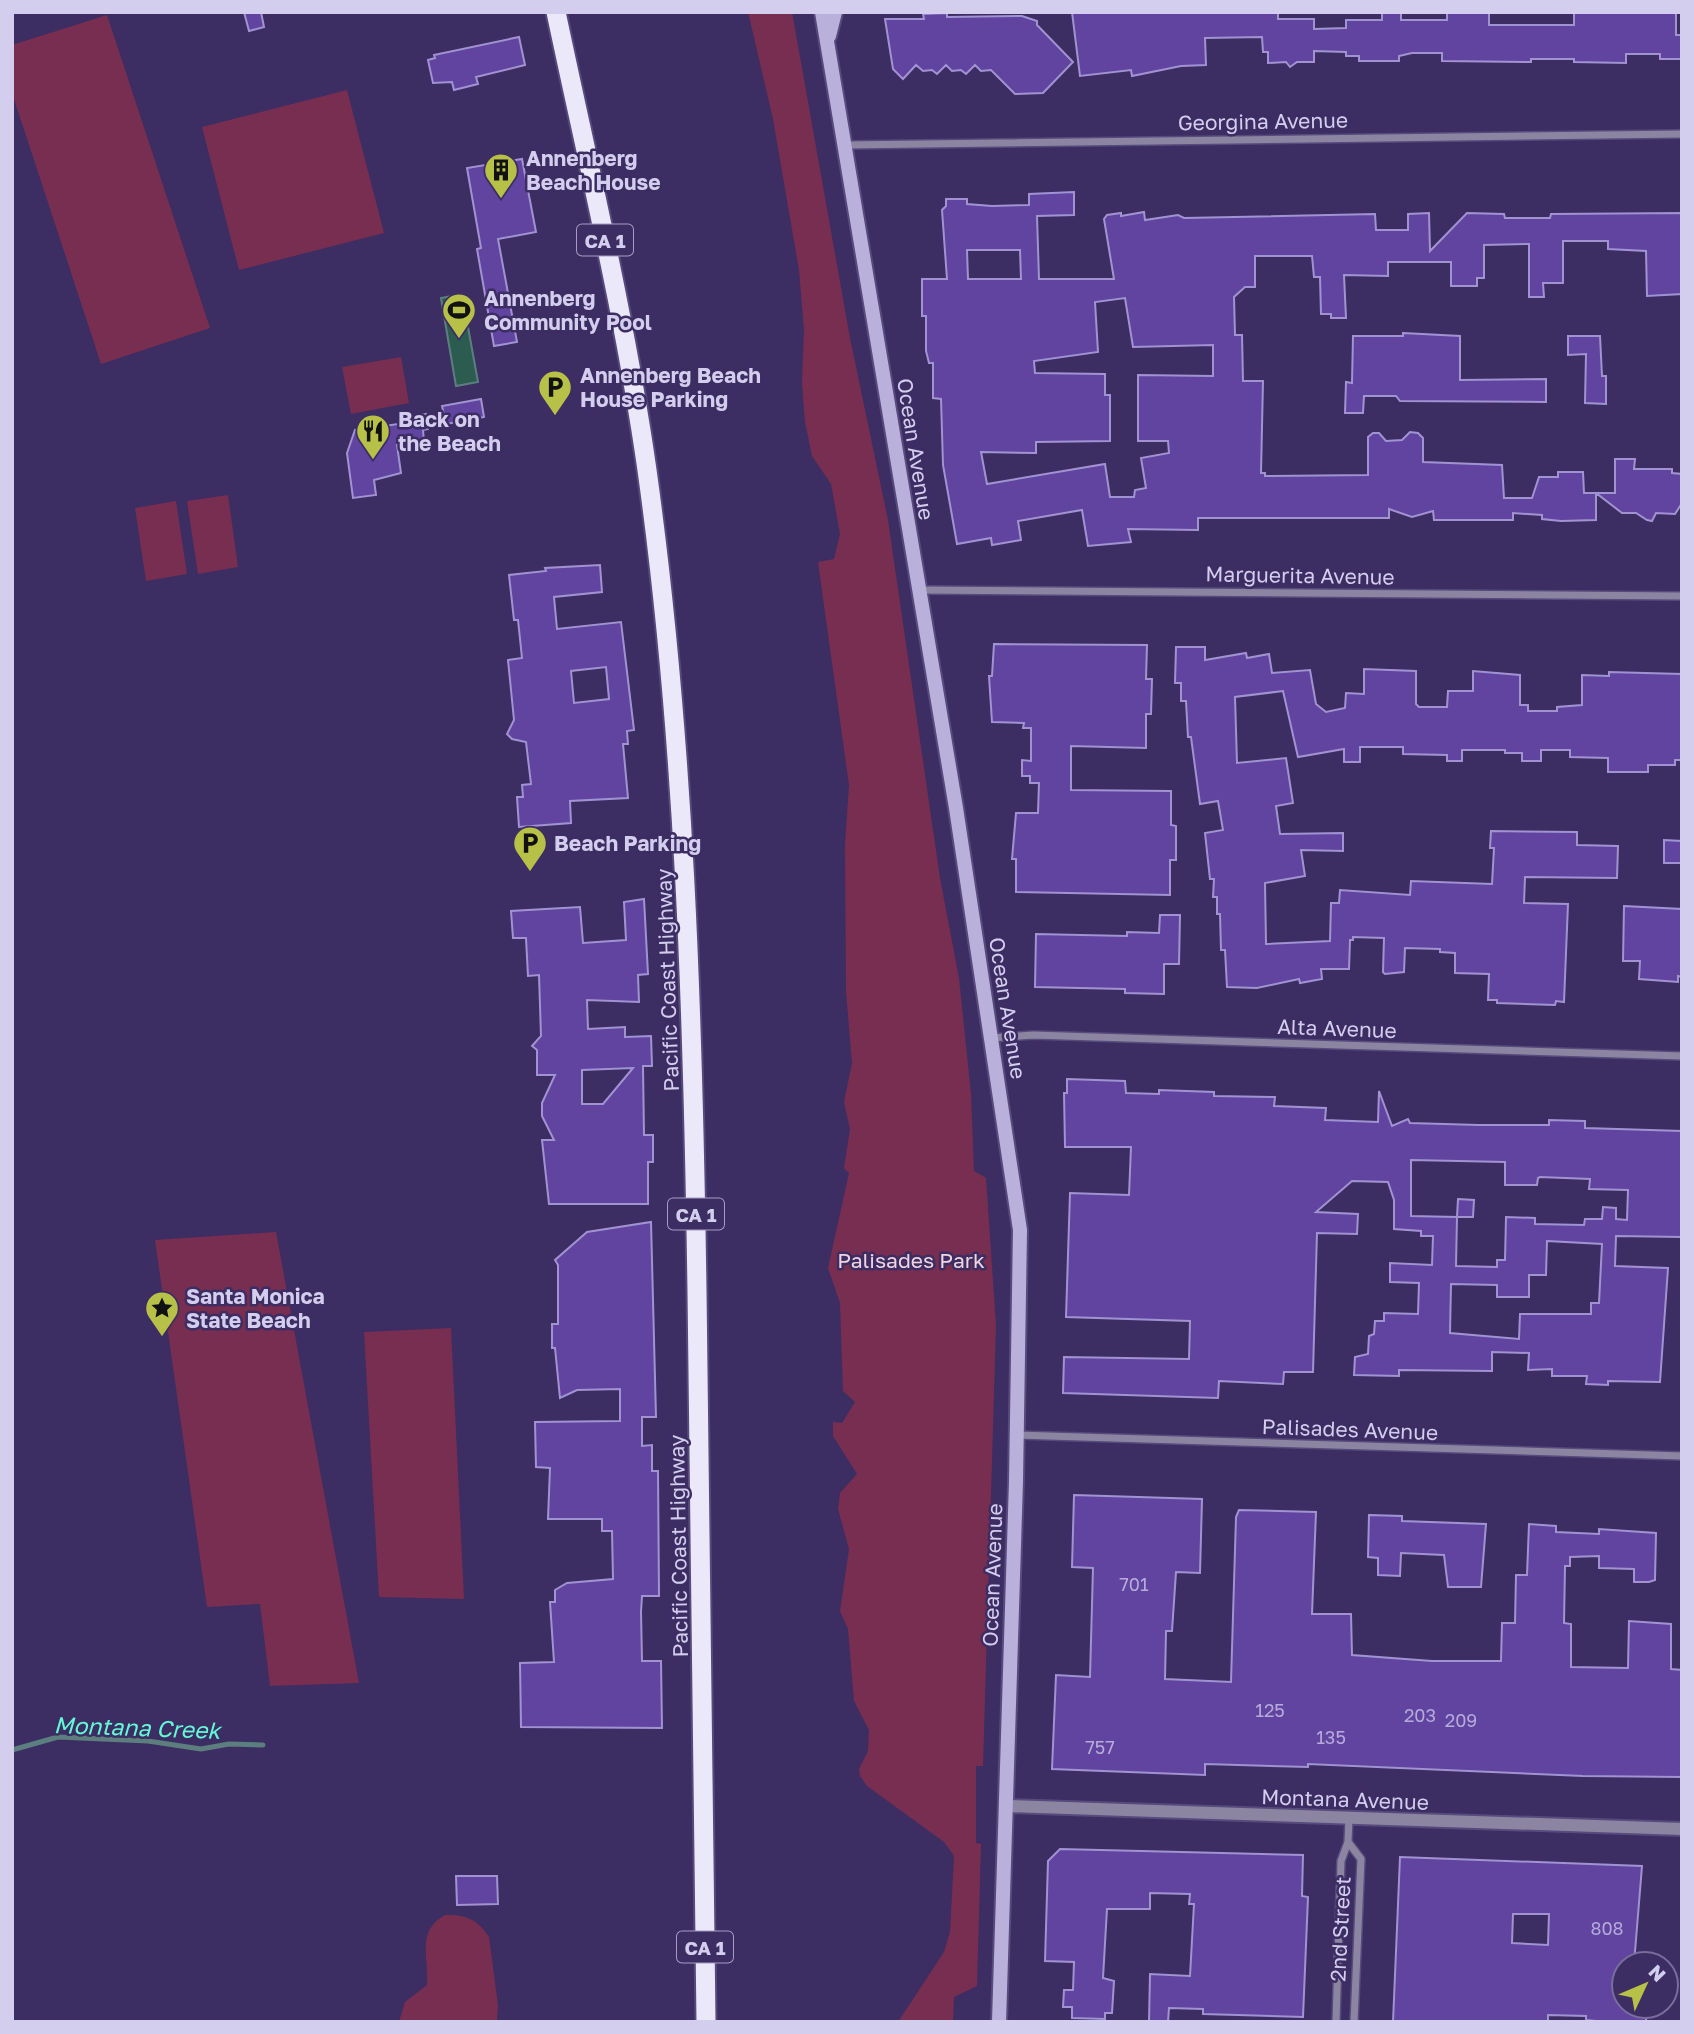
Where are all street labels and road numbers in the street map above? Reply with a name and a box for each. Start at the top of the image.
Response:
street label: Georgina Avenue [1178,107,1348,135]
road number: CA 1 [577,224,633,256]
street label: Ocean Avenue [892,376,940,522]
street label: Marguerita Avenue [1205,560,1395,590]
street label: Pacific Coast Highway [650,868,684,1092]
street label: Ocean Avenue [984,935,1032,1081]
street label: Alta Avenue [1277,1013,1397,1043]
road number: CA 1 [668,1198,724,1230]
street label: Palisades Avenue [1261,1413,1439,1445]
street label: Pacific Coast Highway [663,1434,693,1658]
street label: Ocean Avenue [977,1503,1007,1647]
street label: Montana Avenue [1261,1783,1429,1815]
street label: 2nd Street [1324,1876,1356,1982]
road number: CA 1 [677,1932,733,1963]

